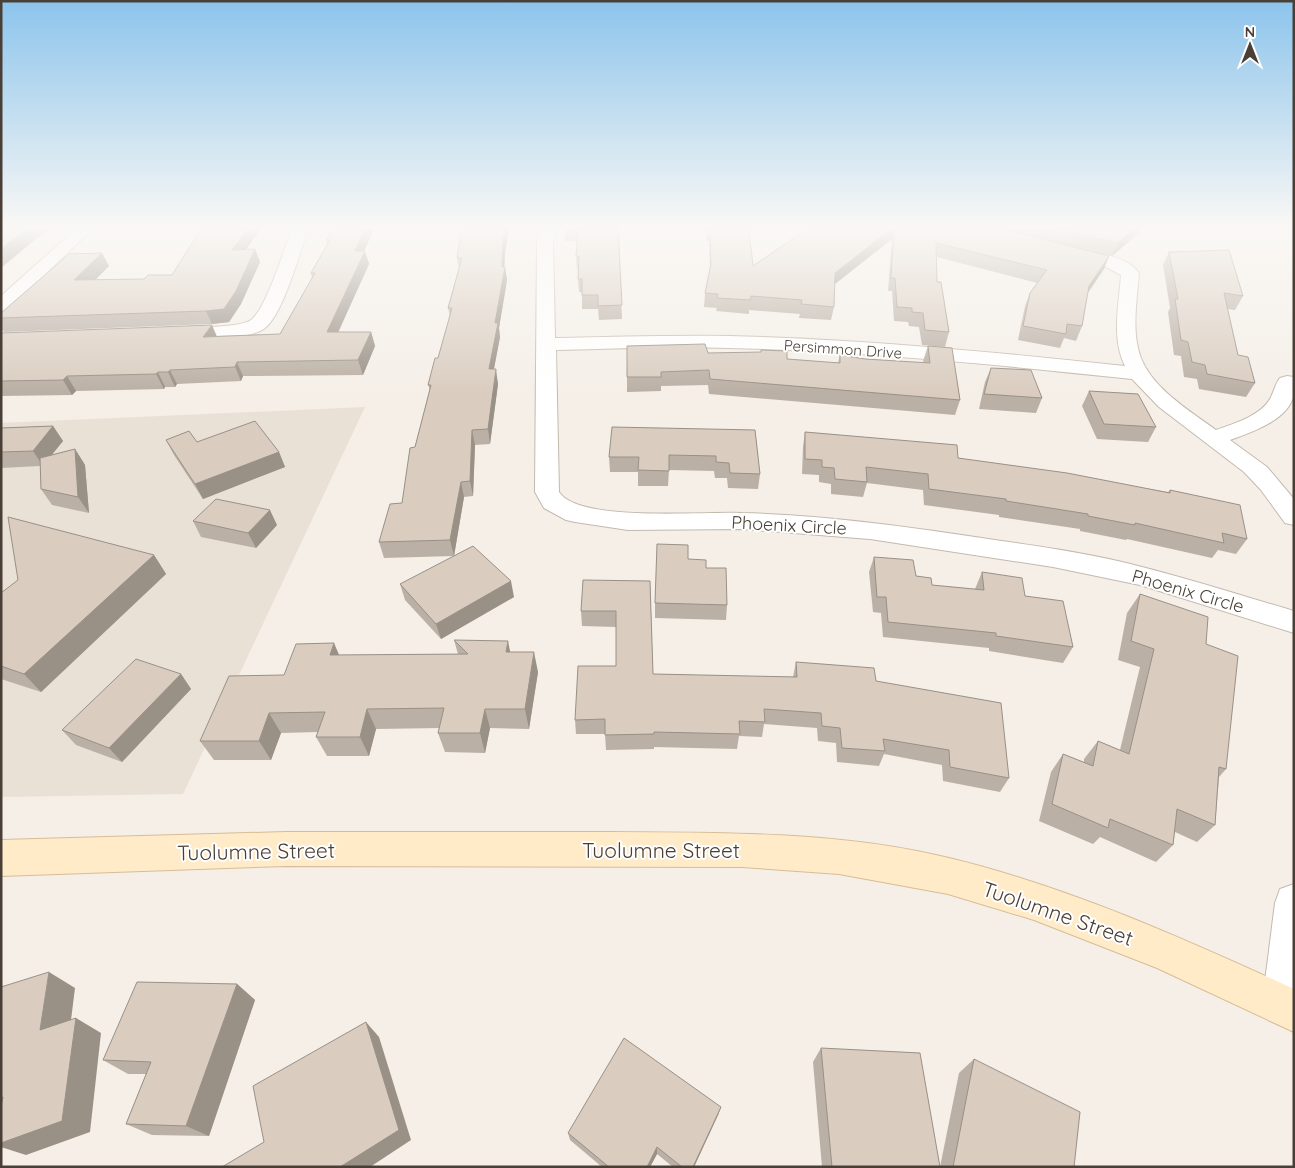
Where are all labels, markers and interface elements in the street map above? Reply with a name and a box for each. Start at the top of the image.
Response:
north arrow [1225,20,1275,70]
text: N [1245,23,1255,41]
street label: Persimmon Drive [783,335,903,363]
street label: Phoenix Circle [731,510,847,540]
street label: Phoenix Circle [1129,564,1247,618]
street label: Tuolumne Street [177,837,335,865]
street label: Tuolumne Street [582,837,740,863]
street label: Tuolumne Street [979,875,1137,951]

